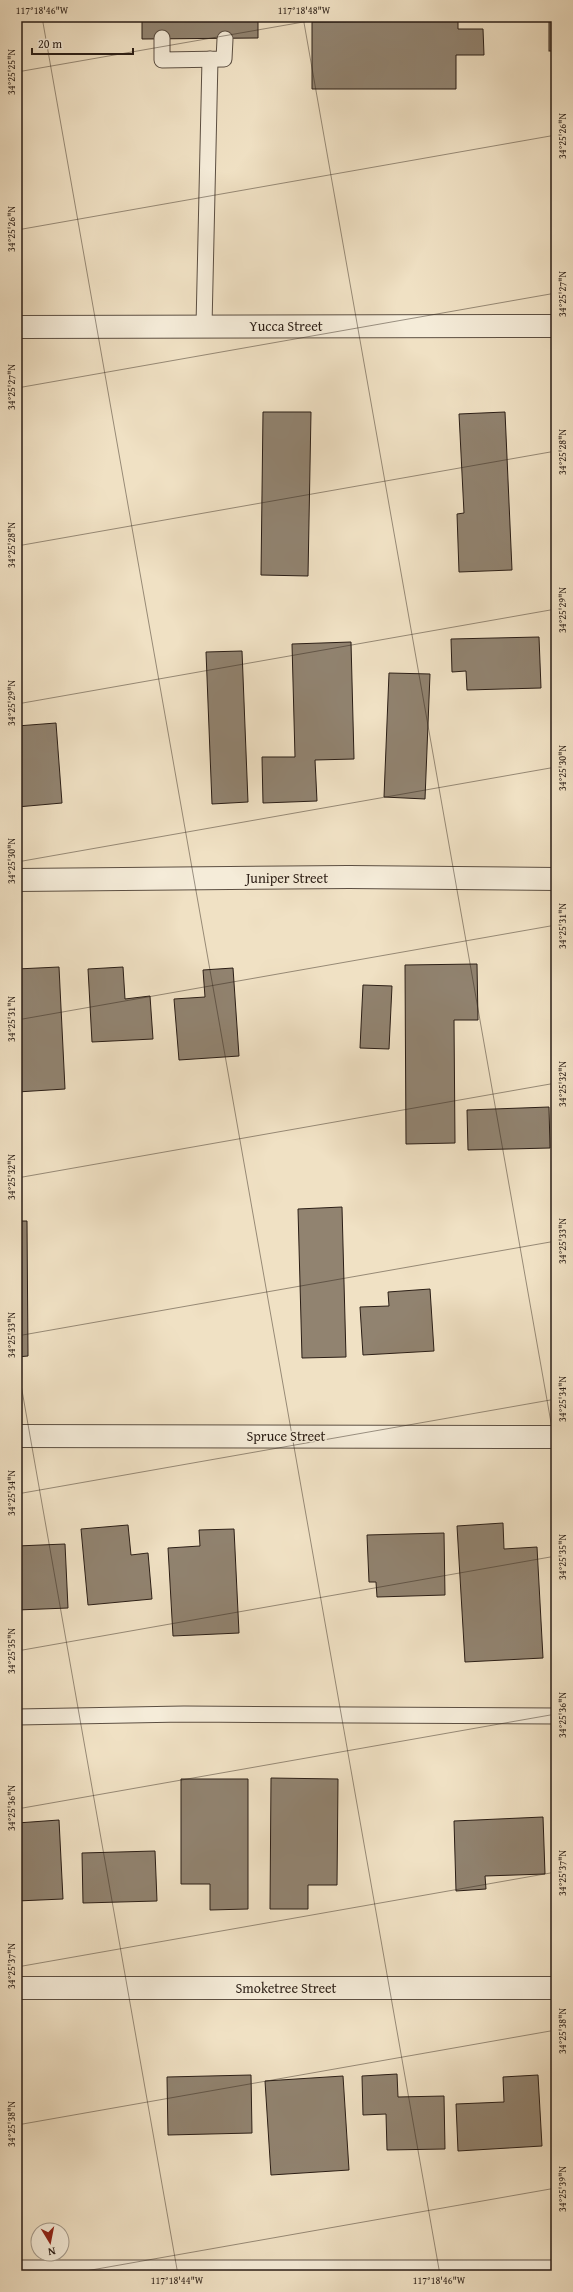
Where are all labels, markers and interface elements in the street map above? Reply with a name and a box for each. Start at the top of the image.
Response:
text: 117°18'46"W [16,3,69,18]
text: 117°18'48"W [278,3,331,18]
scale bar [32,30,133,56]
text: 20 m [38,35,62,52]
text: 34°25'25"N [4,49,19,95]
text: 34°25'26"N [555,113,570,159]
text: 34°25'26"N [4,206,19,252]
text: 34°25'27"N [555,271,570,317]
street label: Yucca Street [249,316,323,336]
text: 34°25'27"N [4,364,19,410]
text: 34°25'28"N [555,429,570,475]
text: 34°25'28"N [4,522,19,568]
text: 34°25'29"N [555,587,570,633]
text: 34°25'29"N [4,680,19,726]
text: 34°25'30"N [555,745,570,791]
text: 34°25'30"N [4,838,19,884]
street label: Juniper Street [244,868,328,888]
text: 34°25'31"N [555,903,570,949]
text: 34°25'31"N [4,996,19,1042]
text: 34°25'32"N [555,1061,570,1107]
text: 34°25'32"N [4,1154,19,1200]
text: 34°25'33"N [555,1218,570,1264]
text: 34°25'33"N [4,1312,19,1358]
text: 34°25'34"N [555,1376,570,1422]
street label: Spruce Street [246,1426,326,1446]
text: 34°25'34"N [4,1470,19,1516]
text: 34°25'35"N [555,1534,570,1580]
text: 34°25'35"N [4,1628,19,1674]
text: 34°25'36"N [555,1692,570,1738]
text: 34°25'36"N [4,1785,19,1831]
text: 34°25'37"N [555,1850,570,1896]
text: 34°25'37"N [4,1943,19,1989]
street label: Smoketree Street [236,1978,337,1998]
text: 34°25'38"N [555,2008,570,2054]
text: 34°25'38"N [4,2101,19,2147]
text: 34°25'39"N [555,2166,570,2212]
north arrow [30,2222,70,2262]
text: N [46,2243,57,2260]
text: 117°18'44"W [151,2273,204,2288]
text: 117°18'46"W [413,2273,466,2288]

